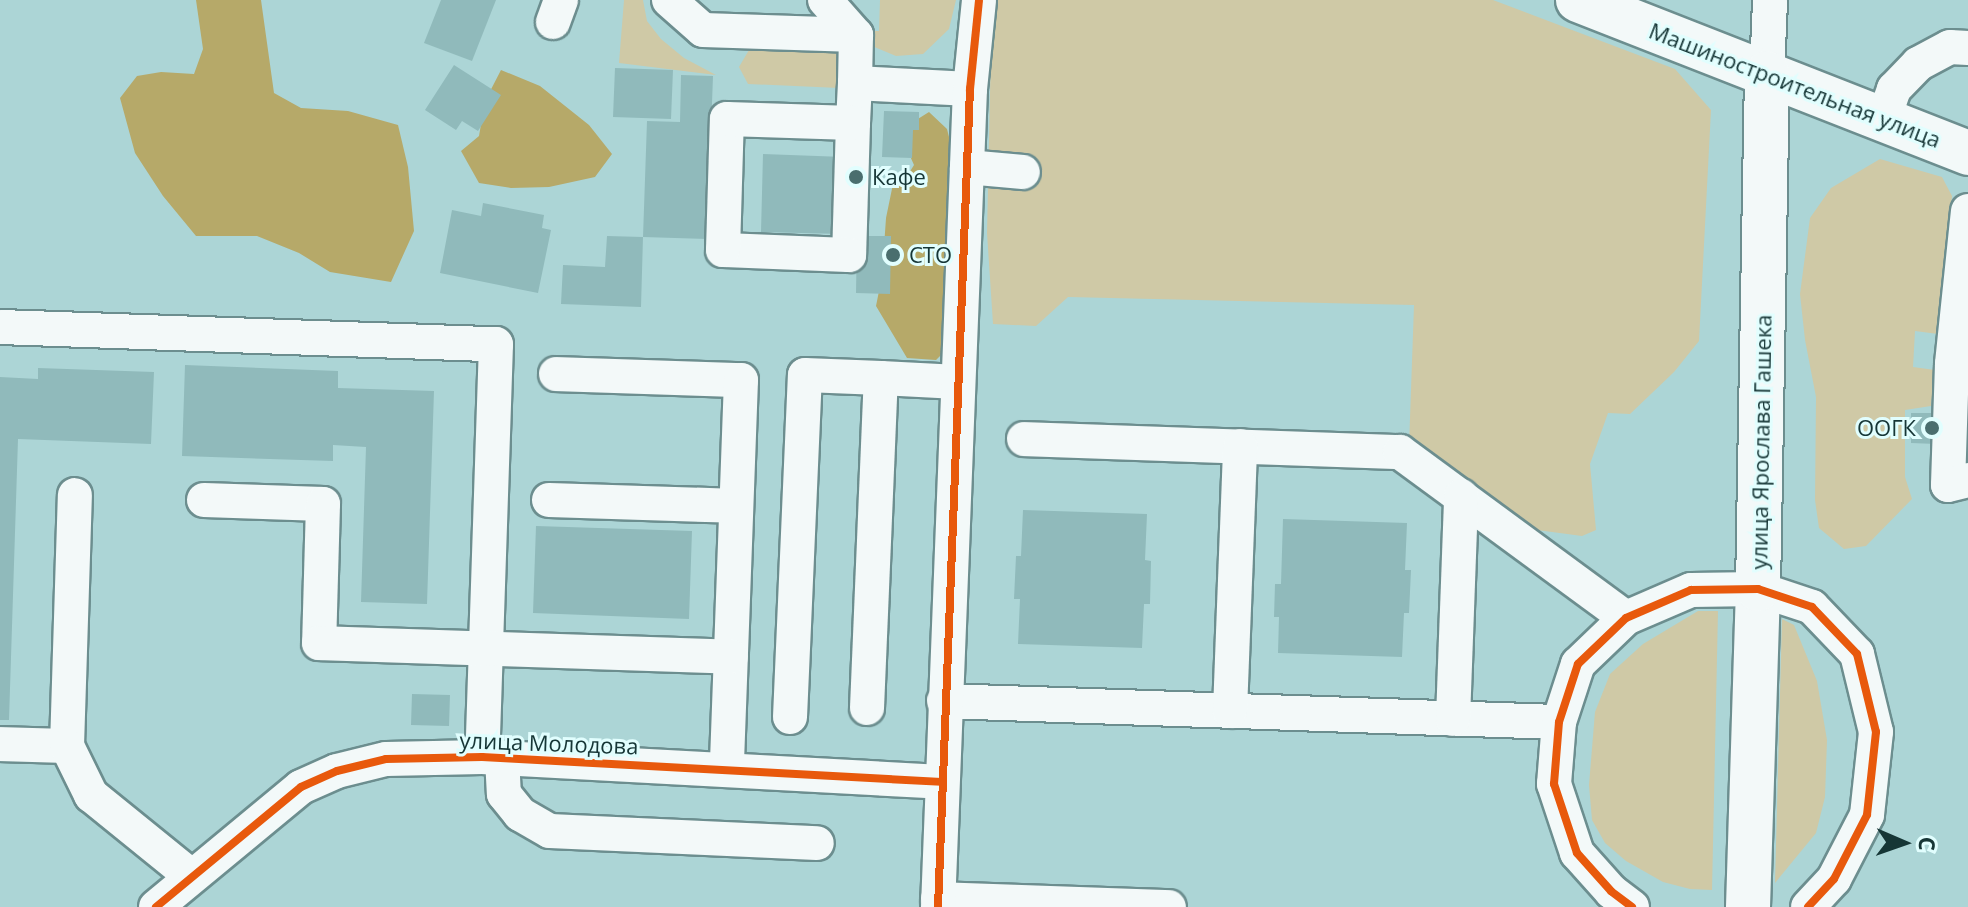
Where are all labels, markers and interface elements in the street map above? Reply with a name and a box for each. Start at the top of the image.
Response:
street label: Машиностроительная улица [1645,17,1945,153]
place label: Кафе [872,164,926,190]
marker: Кафе [847,168,865,186]
place label: СТО [909,242,952,268]
marker: СТО [884,246,902,264]
street label: улица Ярослава Гашека [1746,314,1776,570]
place label: ООГК [1857,415,1916,441]
marker: ООГК [1923,419,1941,437]
street label: улица Молодова [459,727,639,759]
north arrow [1864,803,1944,883]
text: С [1913,836,1943,851]

